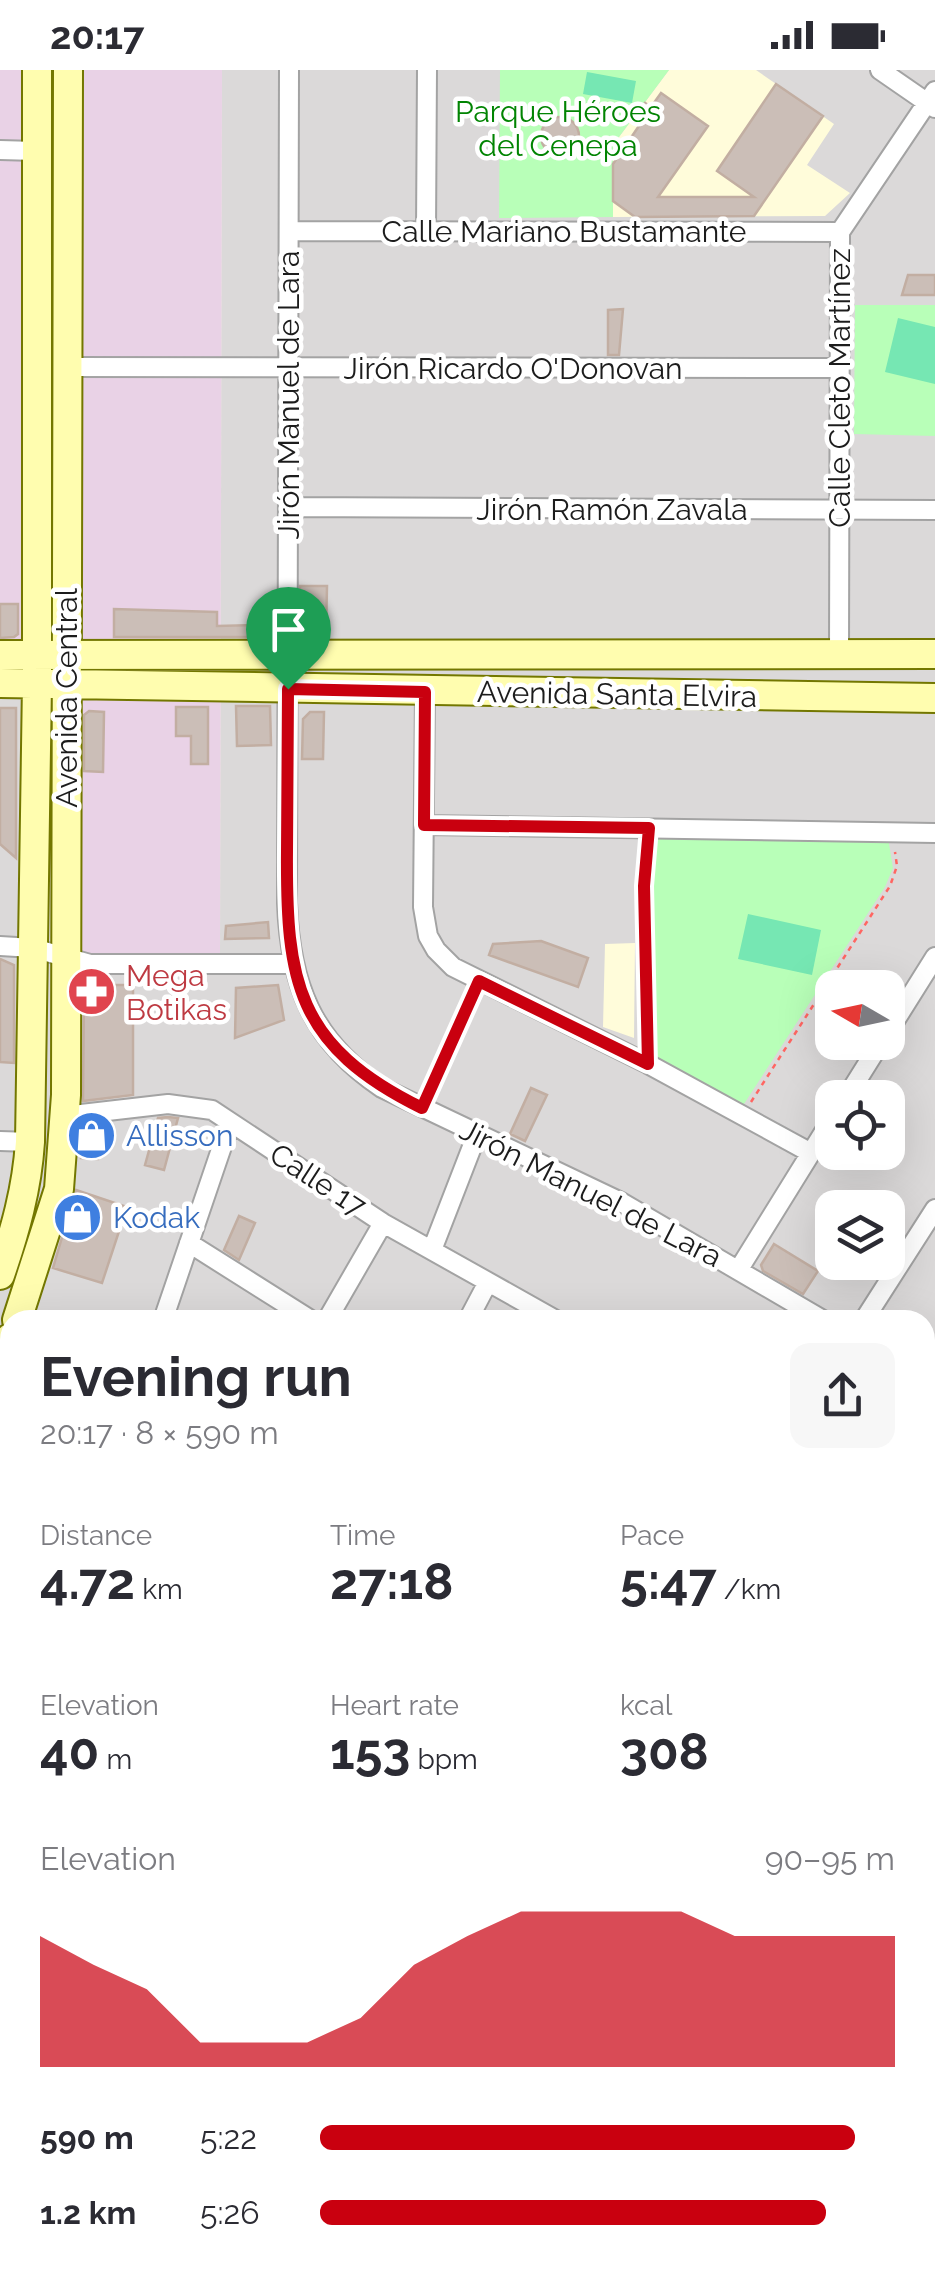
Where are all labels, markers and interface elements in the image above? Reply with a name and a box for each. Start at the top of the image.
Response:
text: 20:17 [50,13,144,58]
park label: Parque Héroes del Cenepa [455,94,661,163]
street label: Calle Mariano Bustamante [382,214,746,249]
street label: Calle Cleto Martínez [822,248,857,528]
street label: Jirón Manuel de Lara [271,251,306,539]
street label: Jirón Ricardo O'Donovan [343,351,683,386]
street label: Jirón Ramón Zavala [476,492,748,527]
street label: Avenida Central [49,587,84,808]
pin [246,587,331,690]
icon: arrive [261,602,316,657]
street label: Avenida Santa Elvira [477,674,757,714]
place label: Mega Botikas [126,958,227,1027]
pharmacy icon: Mega Botikas [65,966,117,1018]
north arrow [815,970,905,1060]
map controls [815,970,905,1280]
button: locate [815,1080,905,1170]
shop icon: Allisson [65,1109,117,1161]
street label: Jirón Manuel de Lara [454,1112,728,1274]
place label: Allisson [126,1118,233,1153]
street label: Calle 17 [263,1136,373,1224]
button: layers [815,1190,905,1280]
shop icon: Kodak [52,1191,104,1243]
place label: Kodak [113,1200,200,1235]
button: share [790,1343,895,1448]
text: Evening run [40,1344,352,1409]
text: 20:17 · 8 × 590 m [40,1414,279,1451]
text: Distance [40,1519,152,1552]
text: Time [330,1519,395,1552]
text: Pace [620,1519,684,1552]
text: 4.72 [40,1552,135,1611]
text: 27:18 [330,1552,454,1611]
text: 5:47 [620,1552,717,1611]
text: km [135,1573,183,1606]
text: /km [717,1573,781,1606]
text: Elevation [40,1689,159,1722]
text: Heart rate [330,1689,459,1722]
text: kcal [620,1689,672,1722]
text: 40 [40,1722,99,1781]
text: 153 [330,1722,410,1781]
text: 308 [620,1722,709,1781]
text: m [99,1743,132,1776]
text: bpm [410,1743,478,1776]
text: Elevation [40,1840,176,1877]
text: 90–95 m [765,1840,895,1877]
text: 590 m [40,2119,134,2156]
text: 5:22 [200,2119,257,2156]
text: 1.2 km [40,2194,136,2231]
text: 5:26 [200,2194,259,2231]

